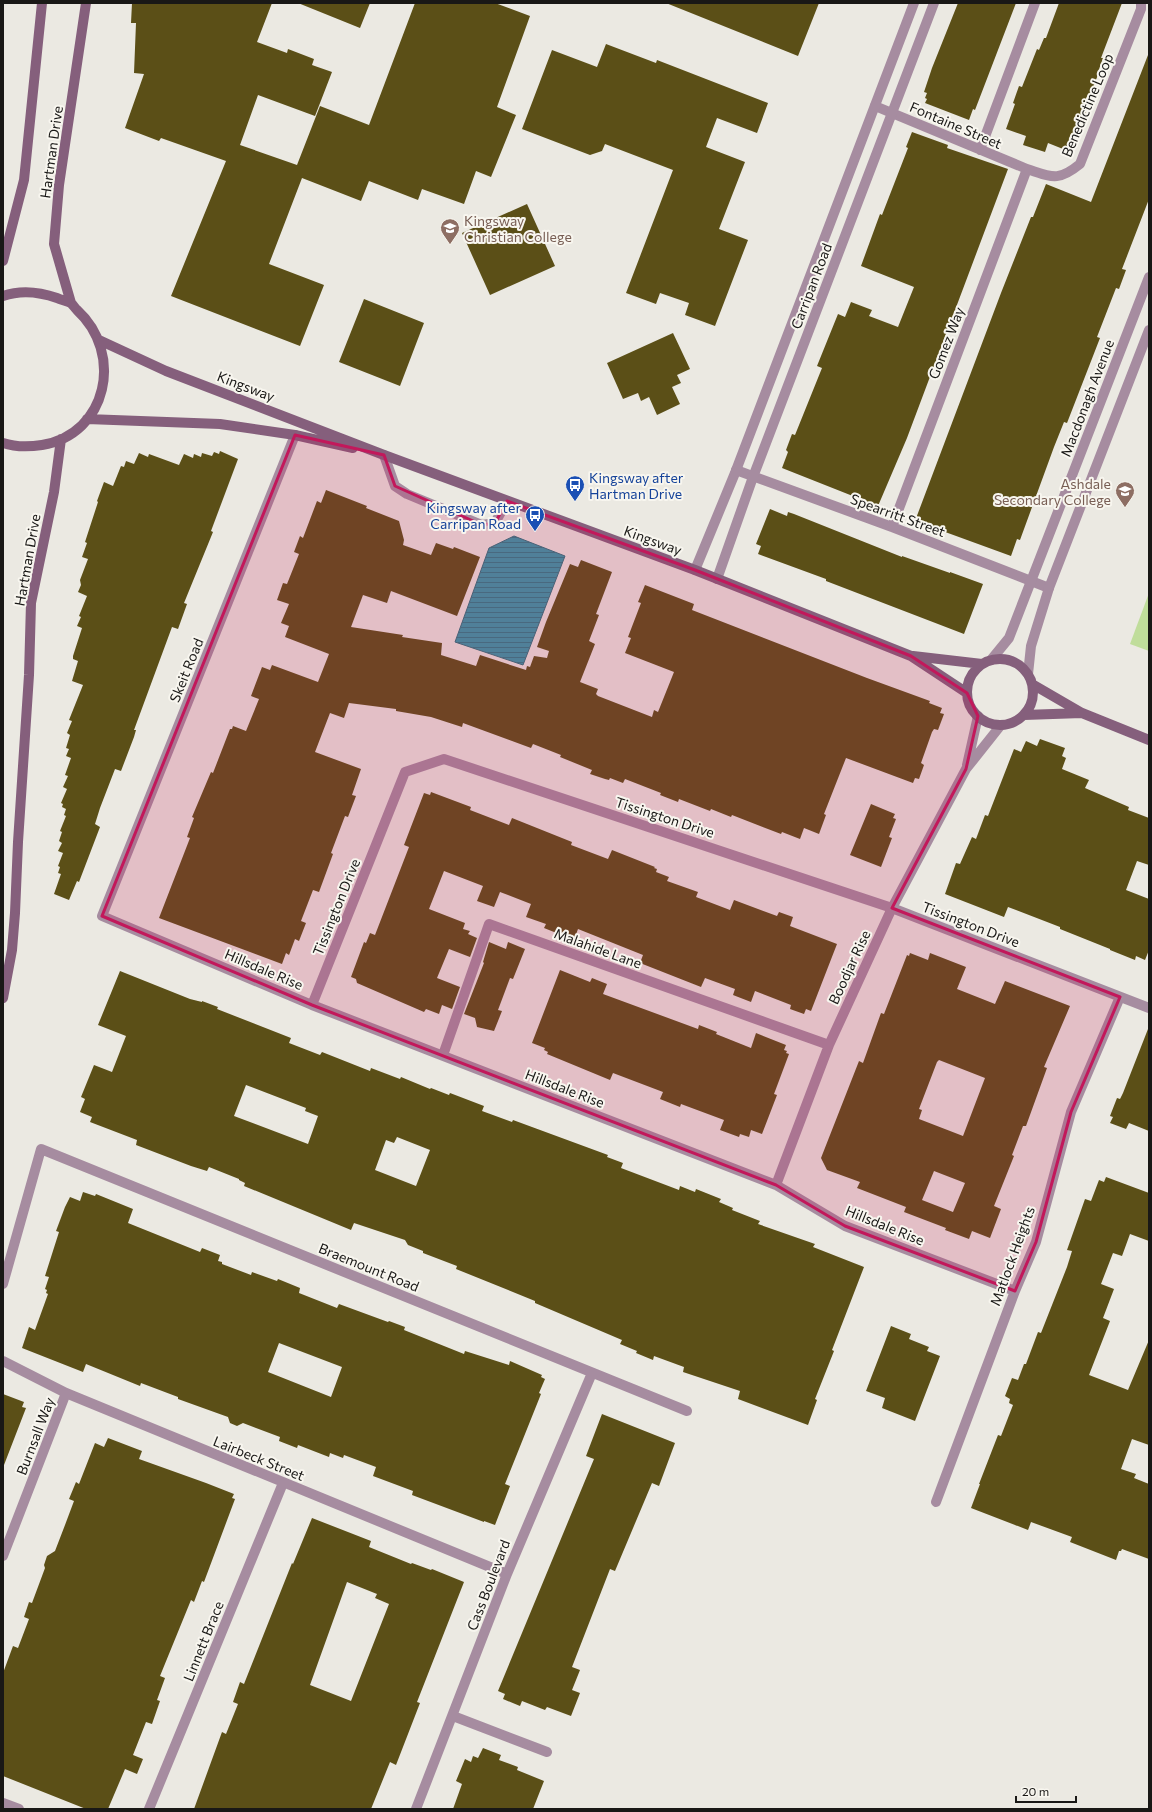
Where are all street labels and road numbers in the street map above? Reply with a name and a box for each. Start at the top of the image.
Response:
street label: Benedictine Loop [1058,51,1116,159]
street label: Fontaine Street [907,98,1005,152]
street label: Hartman Drive [36,105,66,199]
street label: Carripan Road [787,241,835,331]
street label: Gomez Way [924,305,968,381]
street label: Macdonagh Avenue [1057,337,1117,459]
street label: Kingsway [215,367,277,405]
street label: Spearritt Street [848,490,948,540]
street label: Hartman Drive [11,513,43,607]
street label: Kingsway [622,522,684,558]
street label: Skeit Road [165,635,207,705]
street label: Tissington Drive [613,793,717,841]
street label: Tissington Drive [309,856,363,958]
street label: Tissington Drive [920,898,1022,950]
street label: Malahide Lane [552,924,644,972]
street label: Boodjar Rise [824,927,874,1007]
street label: Hillsdale Rise [222,945,306,993]
street label: Hillsdale Rise [523,1065,607,1111]
street label: Hillsdale Rise [843,1202,927,1248]
street label: Matlock Heights [986,1204,1038,1308]
street label: Braemount Road [316,1239,422,1295]
street label: Burnsall Way [12,1395,58,1477]
street label: Lairbeck Street [211,1432,307,1484]
street label: Cass Boulevard [463,1537,513,1633]
street label: Linnett Brace [179,1598,227,1684]

